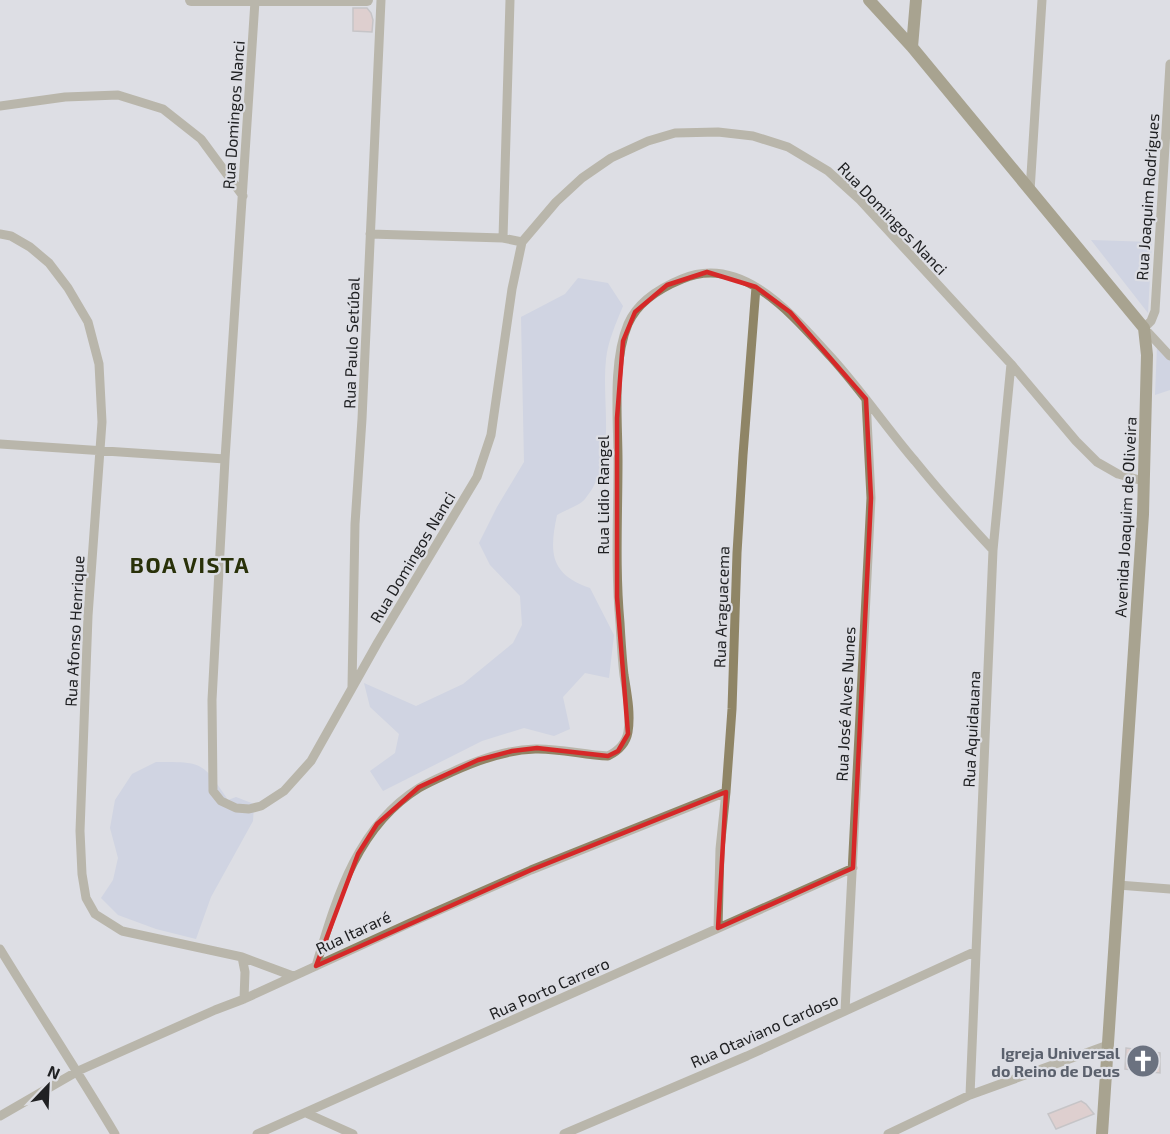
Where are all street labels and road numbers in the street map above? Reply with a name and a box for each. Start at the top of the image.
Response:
street label: Rua Domingos Nanci [218,40,248,190]
street label: Rua Joaquim Rodrigues [1132,113,1162,281]
street label: Rua Domingos Nanci [834,158,952,278]
street label: Rua Paulo Setúbal [339,277,363,409]
street label: Avenida Joaquim de Oliveira [1110,416,1140,618]
street label: Rua Lidio Rangel [593,435,612,555]
street label: Rua Domingos Nanci [365,488,459,626]
street label: Rua Araguacema [709,546,733,668]
street label: Rua Afonso Henrique [61,555,87,707]
street label: Rua José Alves Nunes [831,626,859,782]
street label: Rua Aquidauana [958,670,984,788]
street label: Rua Itararé [313,906,393,958]
street label: Rua Porto Carrero [486,953,612,1023]
street label: Rua Otaviano Cardoso [687,989,841,1071]

